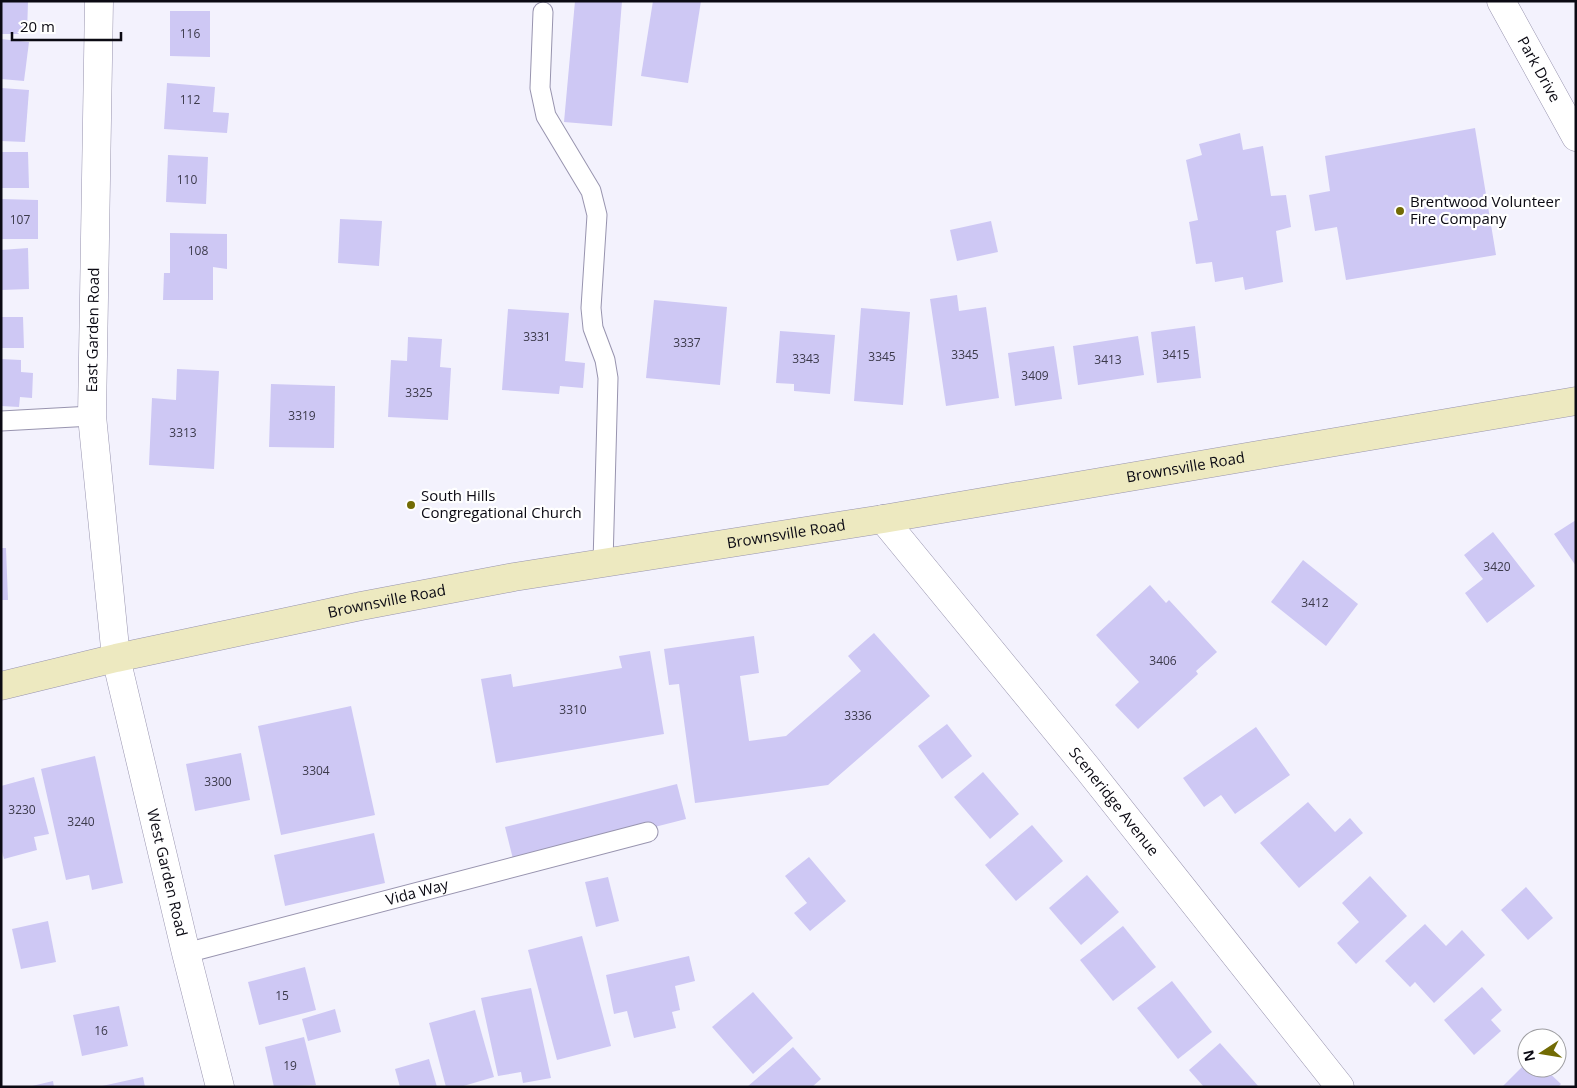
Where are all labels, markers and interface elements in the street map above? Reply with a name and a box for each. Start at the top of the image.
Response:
scale bar [12,10,121,42]
text: 20 m [20,16,55,36]
house number: 116 [180,25,200,42]
street label: Park Drive [1513,32,1566,105]
house number: 112 [180,91,200,108]
house number: 110 [177,171,197,188]
place label: Brentwood Volunteer Fire Company [1410,191,1560,228]
marker: Brentwood Volunteer Fire Company [1394,205,1406,217]
house number: 107 [10,211,30,228]
house number: 108 [188,242,208,259]
street label: East Garden Road [81,267,103,393]
house number: 3331 [523,328,551,345]
house number: 3337 [673,334,701,351]
house number: 3345 [951,346,979,363]
house number: 3415 [1162,346,1190,363]
house number: 3345 [868,348,896,365]
house number: 3343 [792,350,820,367]
house number: 3413 [1094,351,1122,368]
house number: 3409 [1021,367,1049,384]
house number: 3325 [405,384,433,401]
house number: 3319 [288,407,316,424]
house number: 3313 [169,424,197,441]
street label: Brownsville Road [1125,447,1246,486]
place label: South Hills Congregational Church [421,485,582,522]
marker: South Hills Congregational Church [405,499,417,511]
street label: Brownsville Road [725,514,847,552]
house number: 3420 [1483,558,1511,575]
street label: Brownsville Road [326,579,447,622]
house number: 3412 [1301,594,1329,611]
house number: 3406 [1149,652,1177,669]
house number: 3310 [559,701,587,718]
house number: 3336 [844,707,872,724]
street label: Sceneridge Avenue [1065,743,1164,860]
house number: 3304 [302,762,330,779]
house number: 3300 [204,773,232,790]
house number: 3230 [8,801,36,818]
street label: West Garden Road [143,807,193,938]
house number: 3240 [67,813,95,830]
street label: Vida Way [384,874,451,909]
house number: 15 [275,987,289,1004]
house number: 16 [94,1022,108,1039]
north arrow [1517,1028,1567,1078]
text: N [1518,1048,1539,1063]
house number: 19 [283,1057,297,1074]

